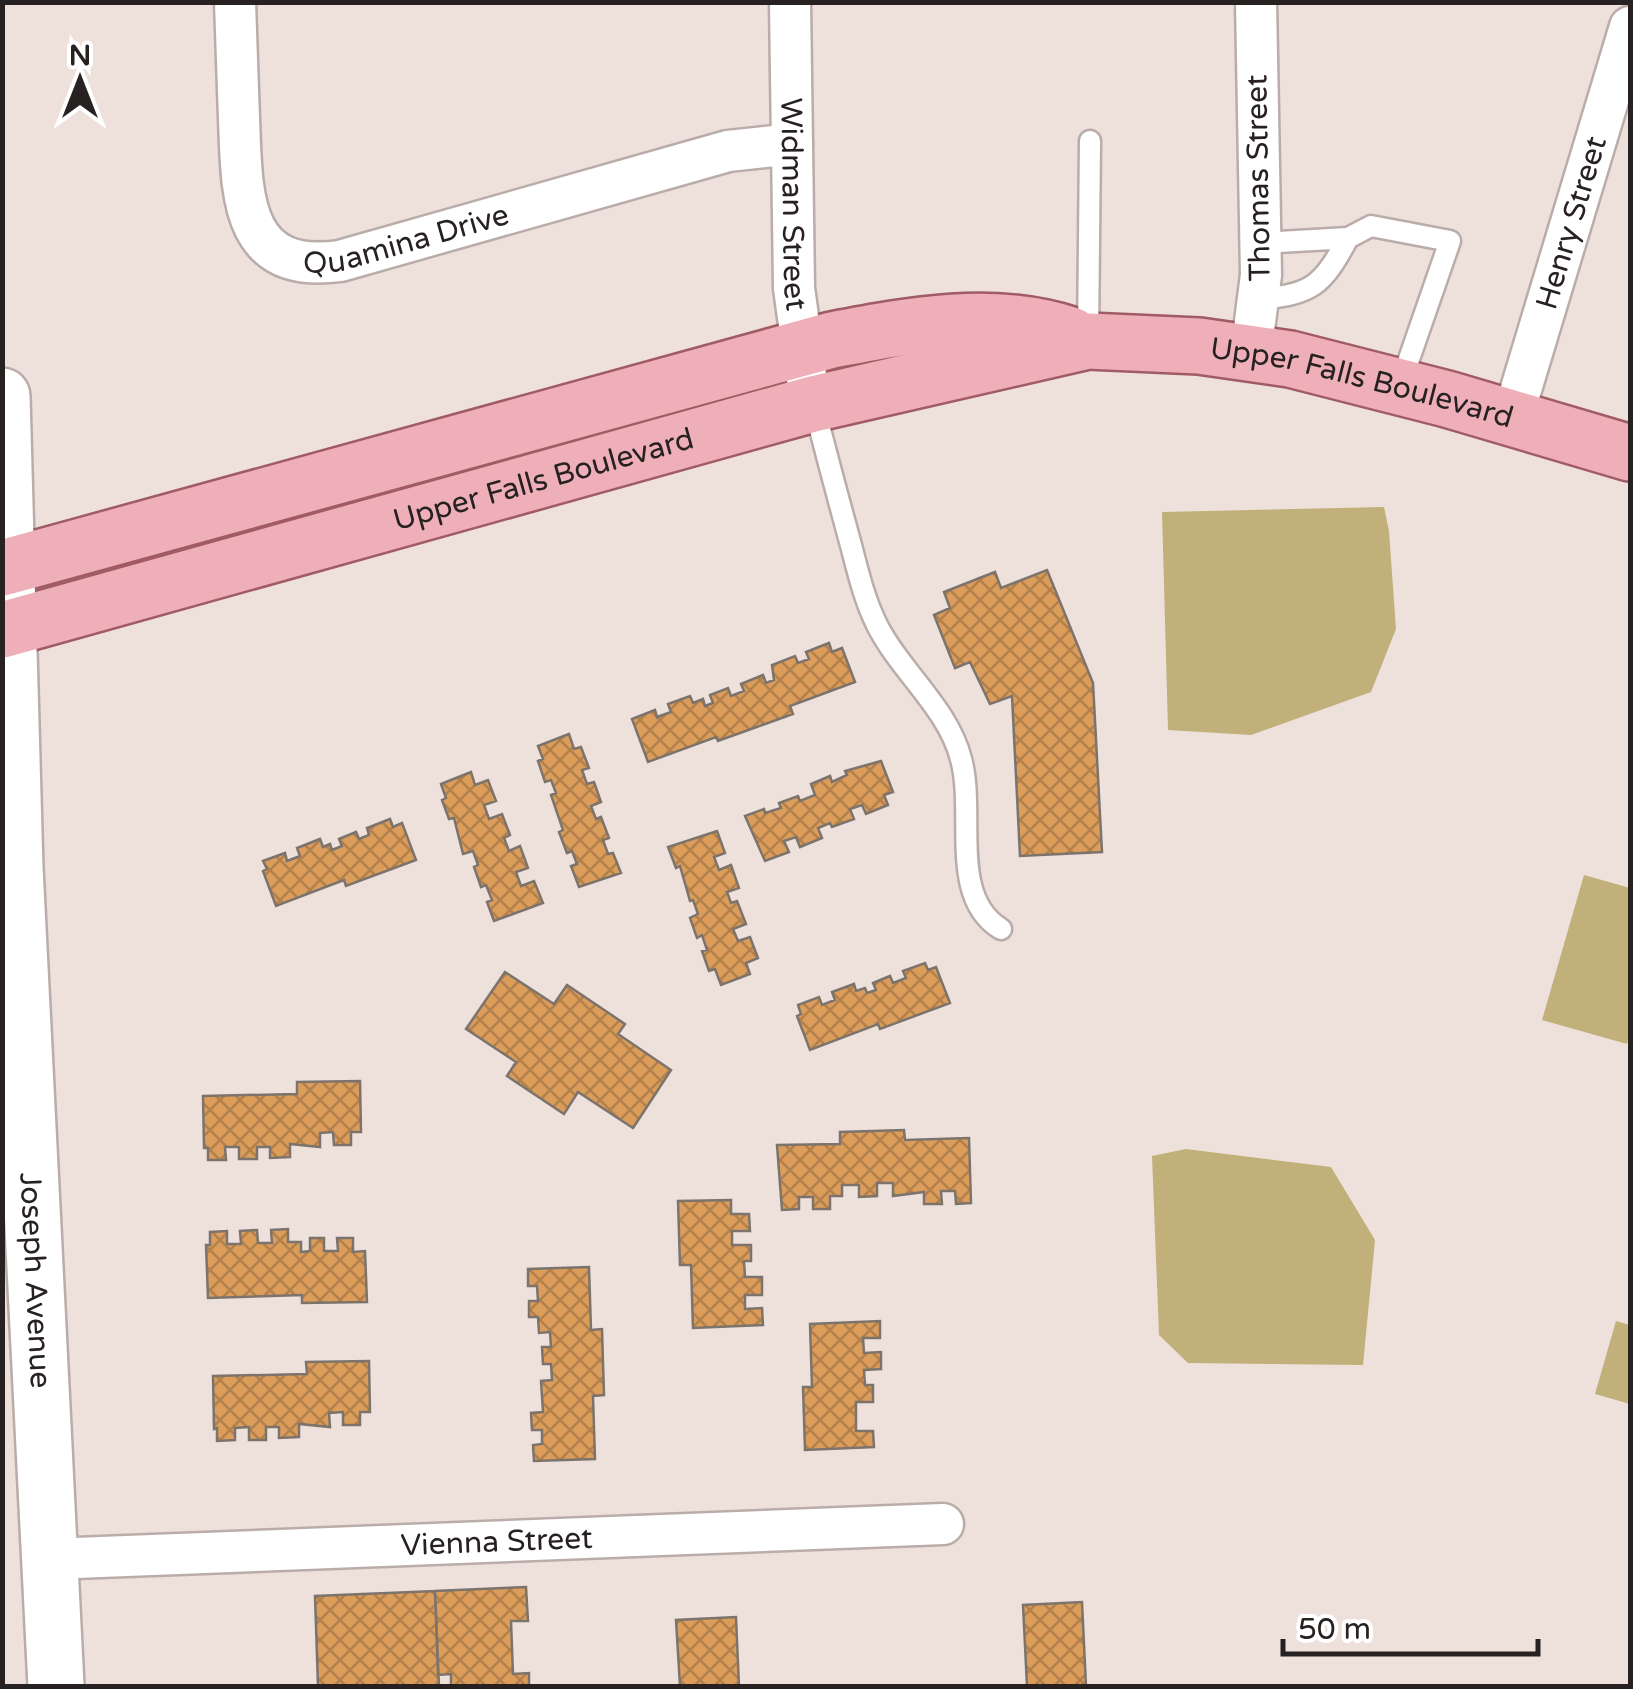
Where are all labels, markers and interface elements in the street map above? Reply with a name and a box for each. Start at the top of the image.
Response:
north arrow [30,30,130,130]
text: N [69,39,91,73]
street label: Thomas Street [1238,74,1279,282]
street label: Widman Street [772,97,815,313]
street label: Henry Street [1528,132,1615,314]
street label: Quamina Drive [303,196,513,282]
street label: Upper Falls Boulevard [1208,330,1517,437]
street label: Upper Falls Boulevard [389,420,698,539]
street label: Joseph Avenue [11,1171,59,1389]
street label: Vienna Street [400,1520,593,1564]
scale bar [1283,1594,1538,1656]
text: 50 m [1298,1611,1371,1648]

